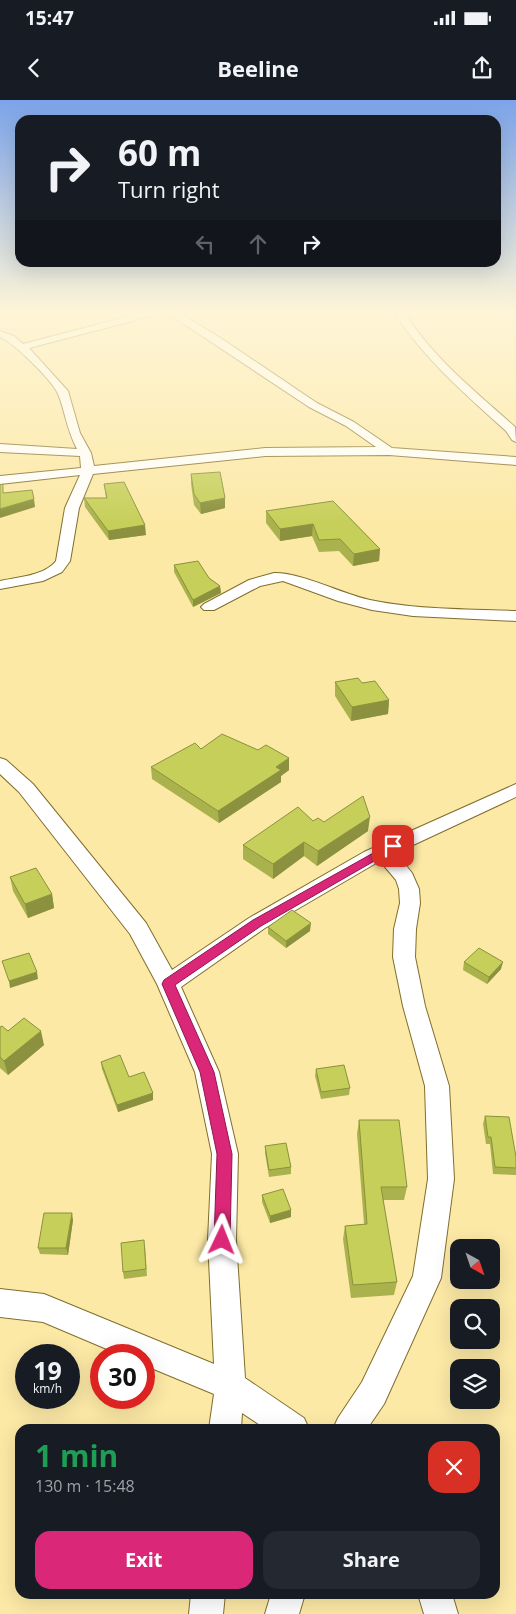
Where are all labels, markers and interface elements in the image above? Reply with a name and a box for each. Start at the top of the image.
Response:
text: 15:47 [25,5,74,31]
text: Beeline [217,53,299,83]
icon: back [20,54,48,82]
icon: share [468,54,496,82]
text: 60 m [118,129,201,176]
icon: right [35,135,100,200]
text: Turn right [118,174,220,204]
icon: left [191,230,219,258]
icon: ahead [244,230,272,258]
icon: right [297,230,325,258]
pin [372,825,414,867]
icon: arrive [379,832,407,860]
position arrow [195,1213,247,1265]
north arrow [450,1239,500,1289]
map controls [450,1239,500,1409]
button: search [450,1299,500,1349]
speed limit sign: 30 [90,1344,155,1409]
text: 19 [33,1353,62,1387]
button: layers [450,1359,500,1409]
text: km/h [33,1380,62,1397]
text: 1 min [35,1435,118,1476]
button: close [428,1441,480,1493]
text: 130 m · 15:48 [35,1475,135,1497]
button: Exit [35,1531,253,1589]
button: Share [263,1531,480,1589]

